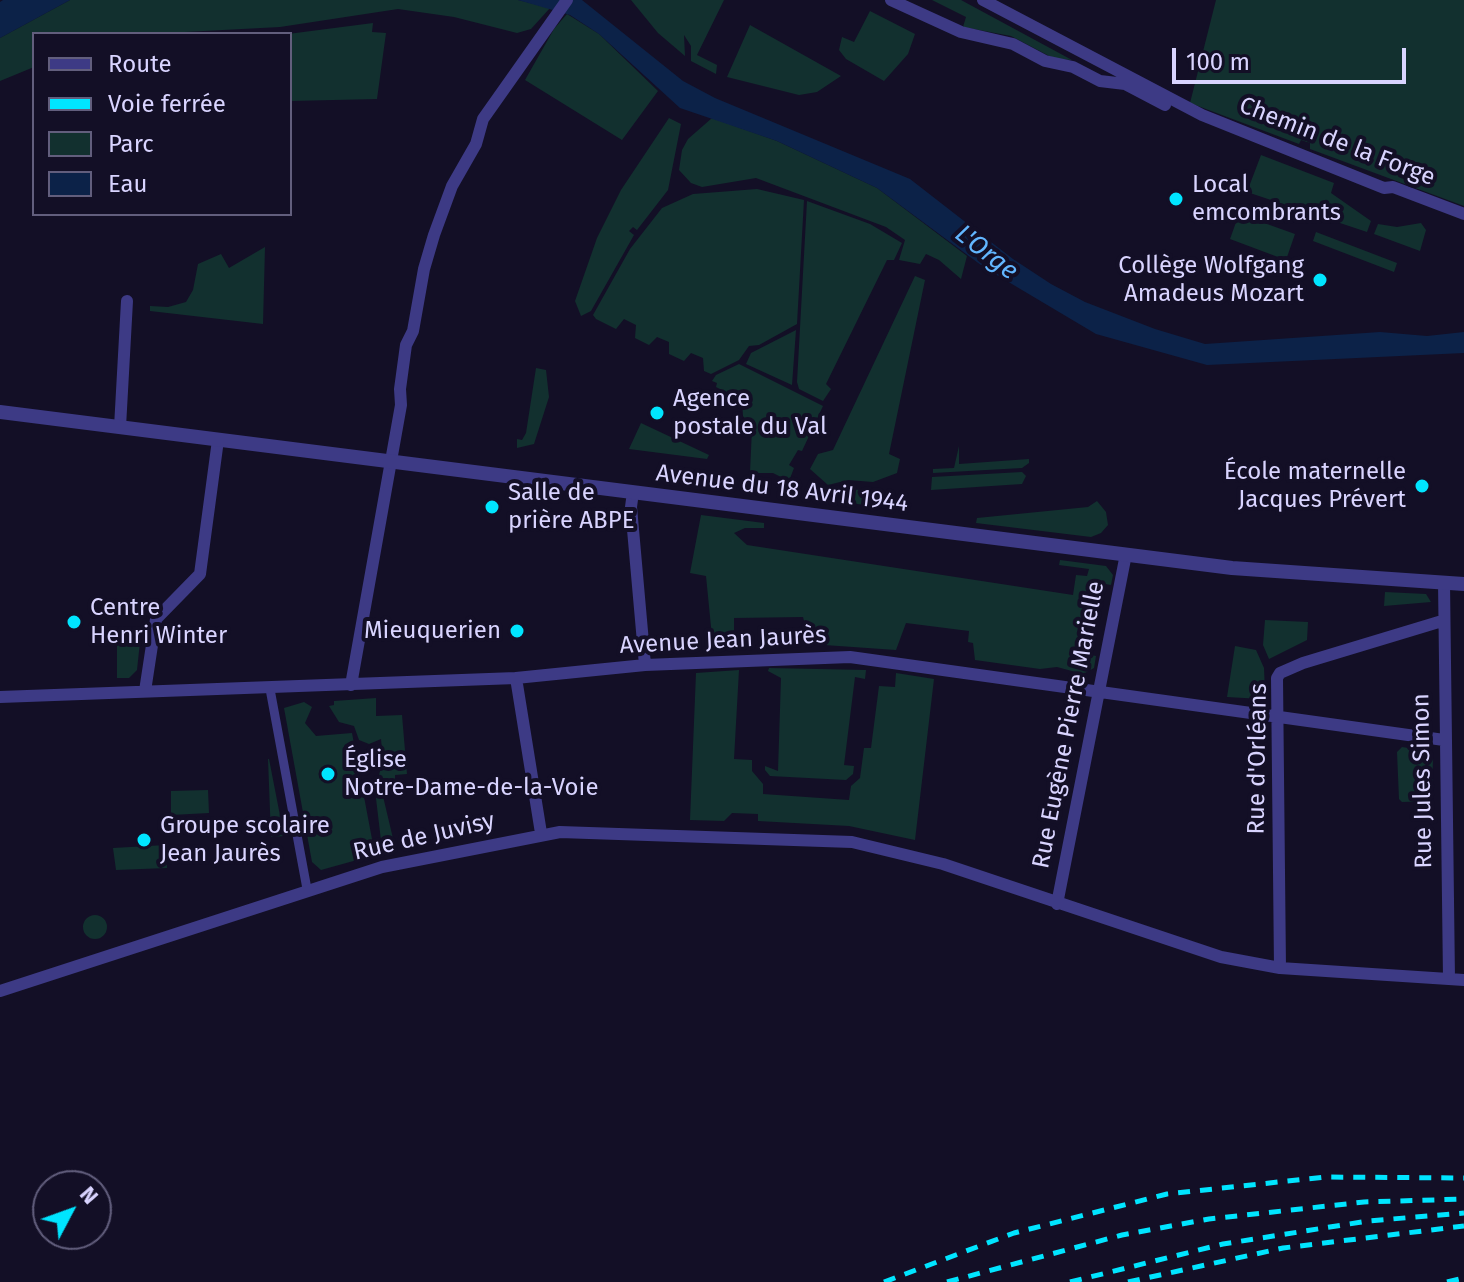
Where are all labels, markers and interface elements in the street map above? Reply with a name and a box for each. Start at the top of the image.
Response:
legend [32,32,292,216]
scale bar [1176,32,1410,82]
text: 100 m [1186,48,1250,76]
text: Route [108,50,172,78]
text: Voie ferrée [108,90,226,118]
street label: Chemin de la Forge [1235,91,1439,193]
text: Parc [108,130,154,158]
text: Eau [108,170,148,198]
place label: Local emcombrants [1192,171,1341,227]
marker: Local emcombrants [1167,190,1185,208]
water label: L'Orge [948,219,1024,287]
place label: Collège Wolfgang Amadeus Mozart [1118,252,1304,308]
marker: Collège Wolfgang Amadeus Mozart [1311,271,1329,289]
place label: Agence postale du Val [673,385,827,441]
marker: Agence postale du Val [648,404,666,422]
place label: École maternelle Jacques Prévert [1224,458,1406,514]
street label: Avenue du 18 Avril 1944 [654,459,910,519]
marker: École maternelle Jacques Prévert [1413,477,1431,495]
place label: Salle de prière ABPE [508,479,634,535]
marker: Salle de prière ABPE [483,498,501,516]
street label: Rue Eugène Pierre Marielle [1027,579,1111,871]
place label: Centre Henri Winter [90,594,227,650]
marker: Centre Henri Winter [65,613,83,631]
place label: Mieuquerien [364,617,501,645]
street label: Avenue Jean Jaurès [619,621,827,661]
marker: Mieuquerien [508,622,526,640]
street label: Rue d'Orléans [1242,683,1274,835]
street label: Rue Jules Simon [1407,693,1439,869]
place label: Église Notre-Dame-de-la-Voie [344,746,598,802]
marker: Église Notre-Dame-de-la-Voie [319,765,337,783]
street label: Rue de Juvisy [351,807,497,867]
place label: Groupe scolaire Jean Jaurès [160,812,330,868]
marker: Groupe scolaire Jean Jaurès [135,831,153,849]
north arrow [32,1170,112,1250]
text: N [74,1181,104,1210]

